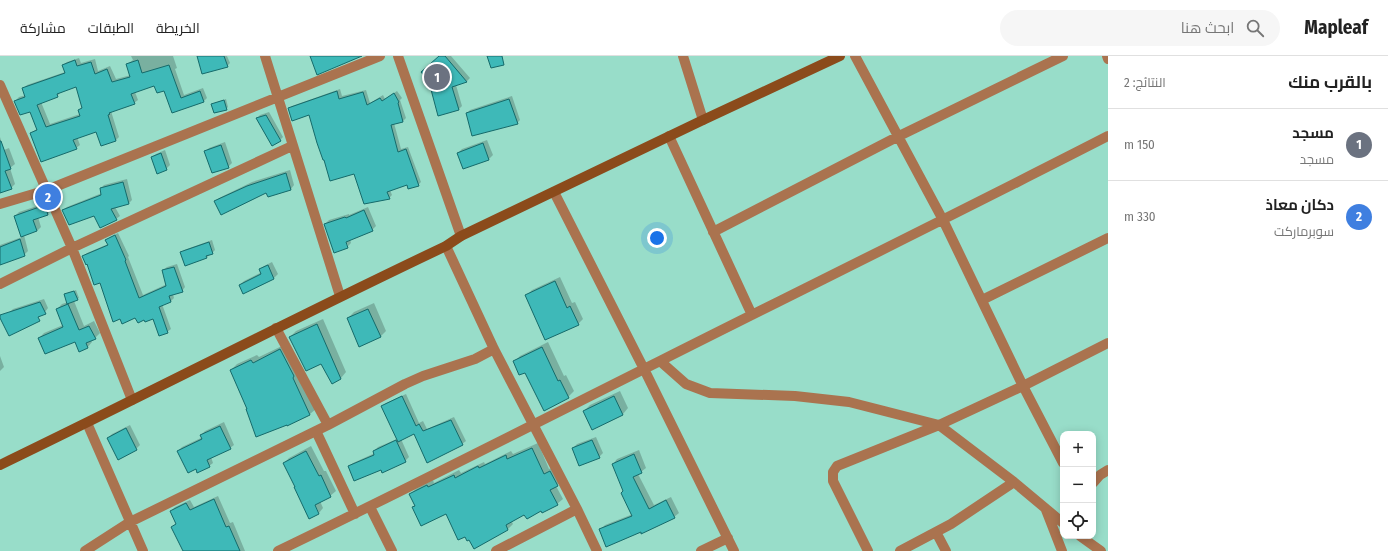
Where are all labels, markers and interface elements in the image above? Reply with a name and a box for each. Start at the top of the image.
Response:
search box [1000,10,1280,46]
text: Mapleaf [1304,16,1368,39]
icon: search [1244,17,1266,39]
text: ابحث هنا [1181,19,1234,37]
text: مشاركة [20,20,66,37]
text: الطبقات [88,20,134,37]
text: الخريطة [156,20,200,37]
pin: 1 [424,62,450,92]
text: بالقرب منك [1288,72,1372,93]
text: النتائج: 2 [1124,75,1166,90]
text: مسجد [1292,124,1334,142]
text: 150 m [1124,137,1155,152]
text: 1 [1356,137,1362,152]
text: مسجد [1300,152,1334,167]
pin: 2 [35,182,61,212]
text: دكان معاذ [1266,196,1334,214]
text: 330 m [1124,209,1156,224]
text: 2 [1356,209,1362,224]
text: سوبرماركت [1274,224,1334,239]
your location [647,228,667,248]
map controls [1060,431,1096,539]
button: + [1060,431,1096,467]
button: − [1060,467,1096,503]
button: locate [1060,503,1096,539]

